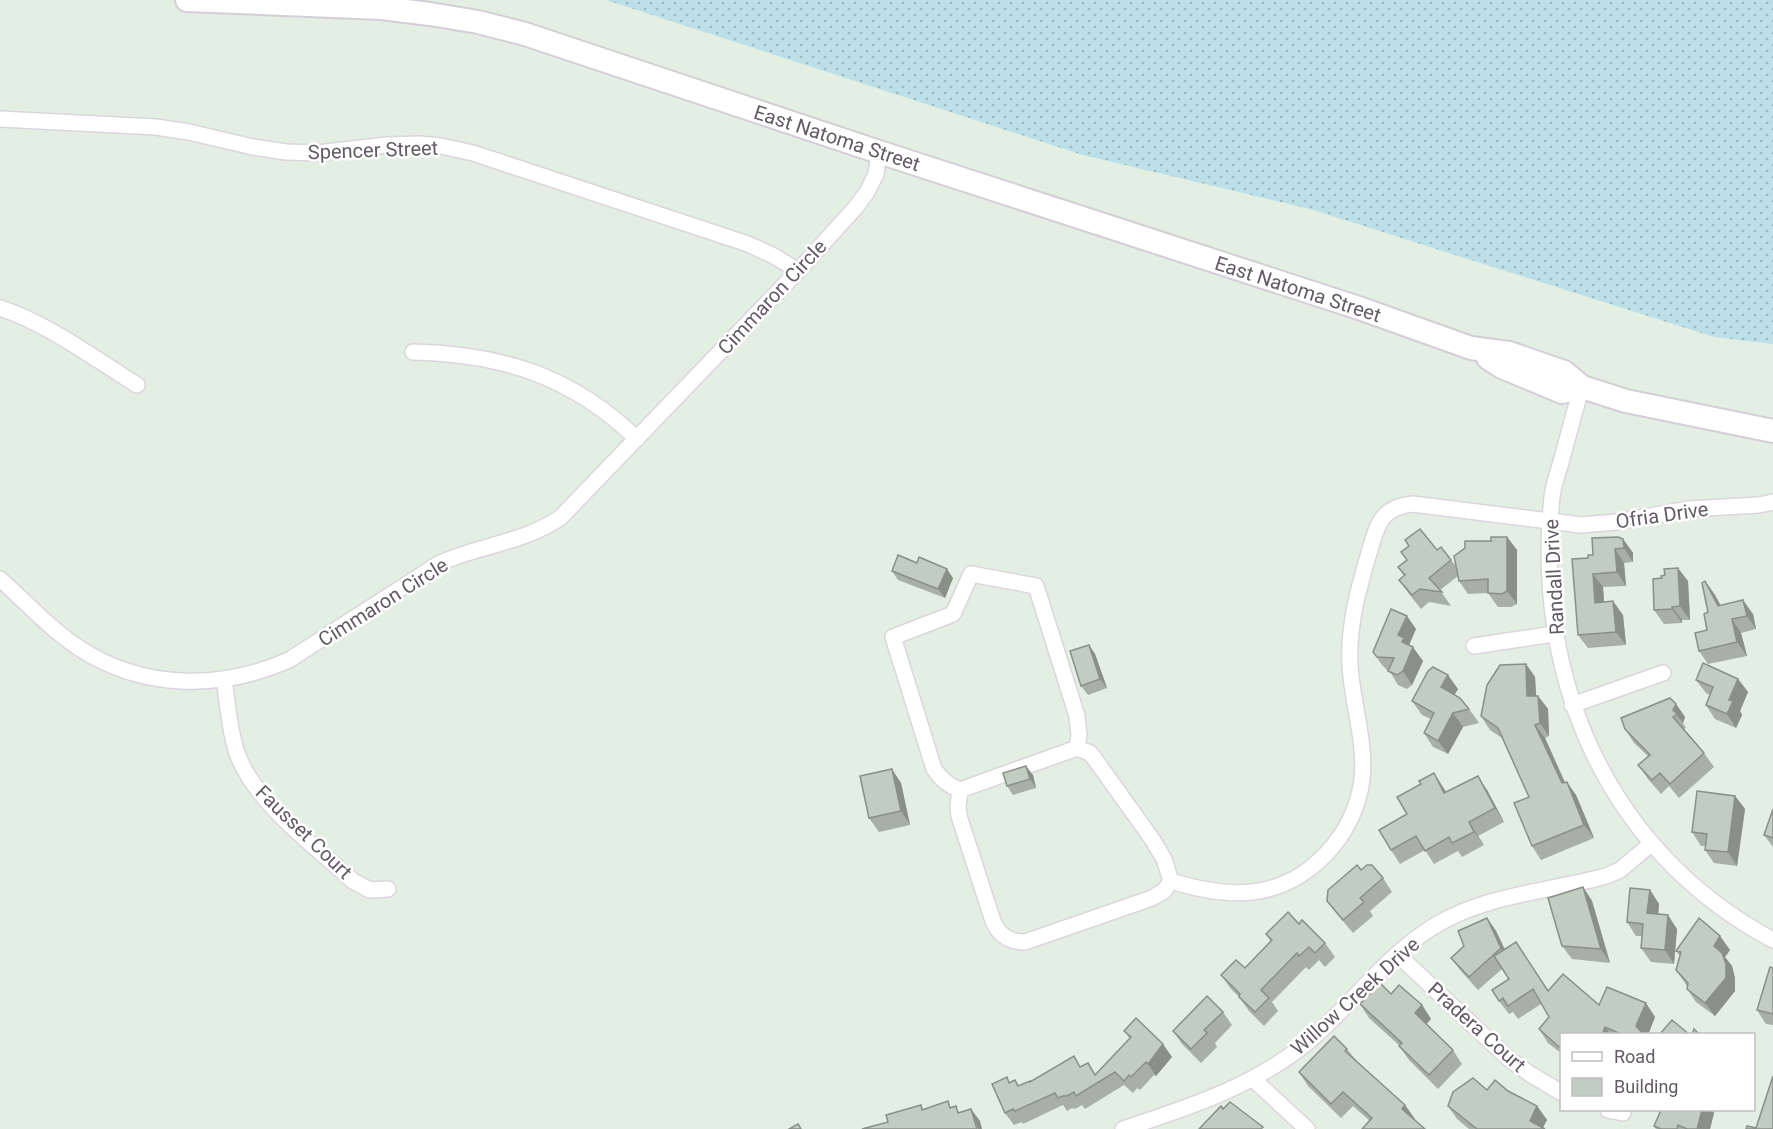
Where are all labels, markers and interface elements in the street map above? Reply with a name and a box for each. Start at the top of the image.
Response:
street label: East Natoma Street [751,100,923,176]
street label: Spencer Street [307,136,439,164]
street label: Cimmaron Circle [713,235,831,359]
street label: East Natoma Street [1212,251,1384,327]
street label: Ofria Drive [1614,497,1710,533]
street label: Randall Drive [1539,518,1569,636]
street label: Cimmaron Circle [314,553,452,651]
street label: Fausset Court [251,780,357,884]
street label: Willow Creek Drive [1286,932,1424,1060]
street label: Pradera Court [1423,977,1531,1077]
legend [1560,1033,1755,1111]
text: Road [1614,1046,1655,1067]
text: Building [1614,1076,1678,1097]

